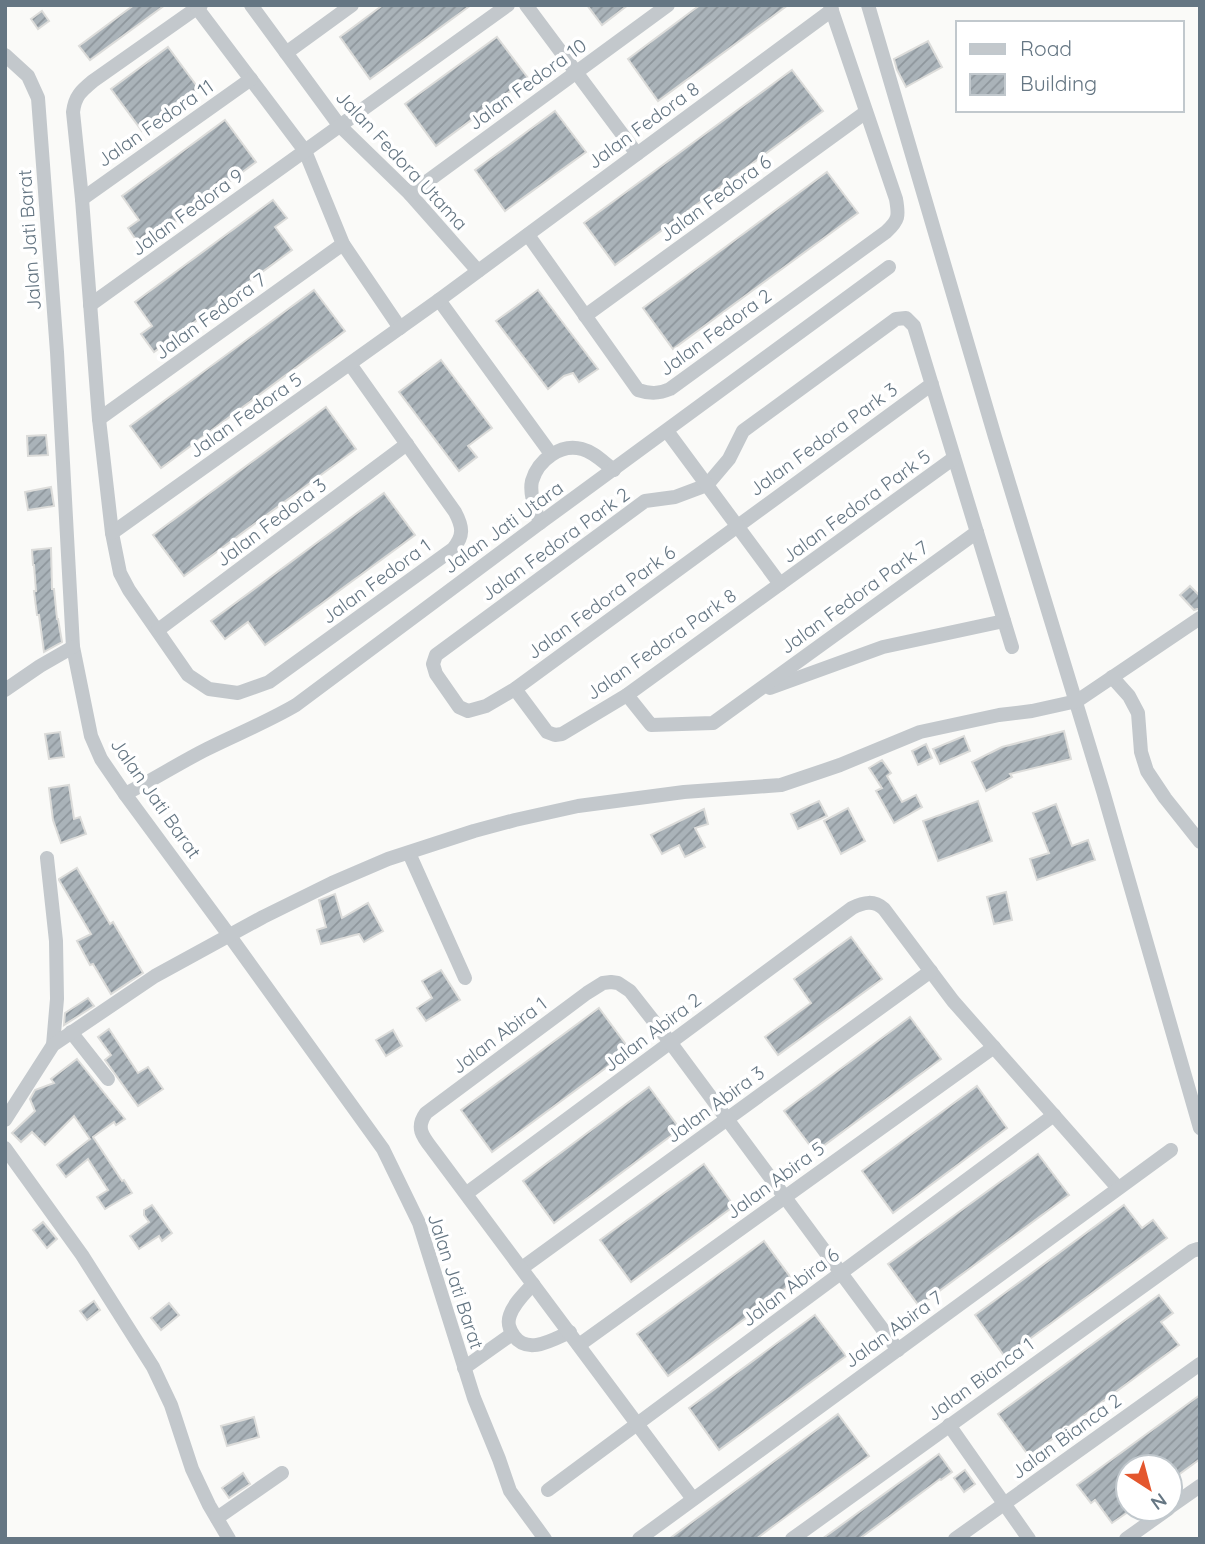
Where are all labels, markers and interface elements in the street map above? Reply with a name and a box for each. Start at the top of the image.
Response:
legend [956,21,1184,112]
street label: Jalan Fedora 10 [463,33,591,135]
text: Road [1020,35,1072,61]
text: Building [1020,70,1097,96]
street label: Jalan Fedora 11 [92,74,218,172]
street label: Jalan Fedora 8 [582,76,704,174]
street label: Jalan Fedora Utama [331,85,473,235]
street label: Jalan Fedora 6 [654,149,776,247]
street label: Jalan Fedora 9 [126,163,248,261]
street label: Jalan Jati Barat [12,169,46,311]
street label: Jalan Fedora 7 [149,267,271,365]
street label: Jalan Fedora 2 [654,283,776,381]
street label: Jalan Fedora 5 [184,367,306,463]
street label: Jalan Fedora Park 3 [744,377,902,501]
street label: Jalan Fedora Park 5 [777,444,935,568]
street label: Jalan Fedora 3 [211,473,331,571]
street label: Jalan Jati Utara [438,475,568,579]
street label: Jalan Fedora Park 2 [476,482,634,606]
street label: Jalan Fedora 1 [317,533,435,629]
street label: Jalan Fedora Park 7 [775,535,933,659]
street label: Jalan Fedora Park 6 [522,540,680,664]
street label: Jalan Fedora Park 8 [581,583,741,705]
street label: Jalan Jati Barat [106,733,206,863]
street label: Jalan Abira 2 [598,987,706,1077]
street label: Jalan Abira 1 [447,991,551,1079]
street label: Jalan Abira 3 [661,1060,769,1148]
street label: Jalan Abira 5 [721,1136,829,1224]
street label: Jalan Jati Barat [423,1210,489,1352]
street label: Jalan Abira 6 [736,1242,844,1332]
street label: Jalan Abira 7 [839,1285,947,1373]
street label: Jalan Bianca 1 [922,1332,1038,1426]
street label: Jalan Bianca 2 [1006,1388,1126,1484]
north arrow [1114,1453,1184,1523]
text: N [1146,1488,1172,1516]

